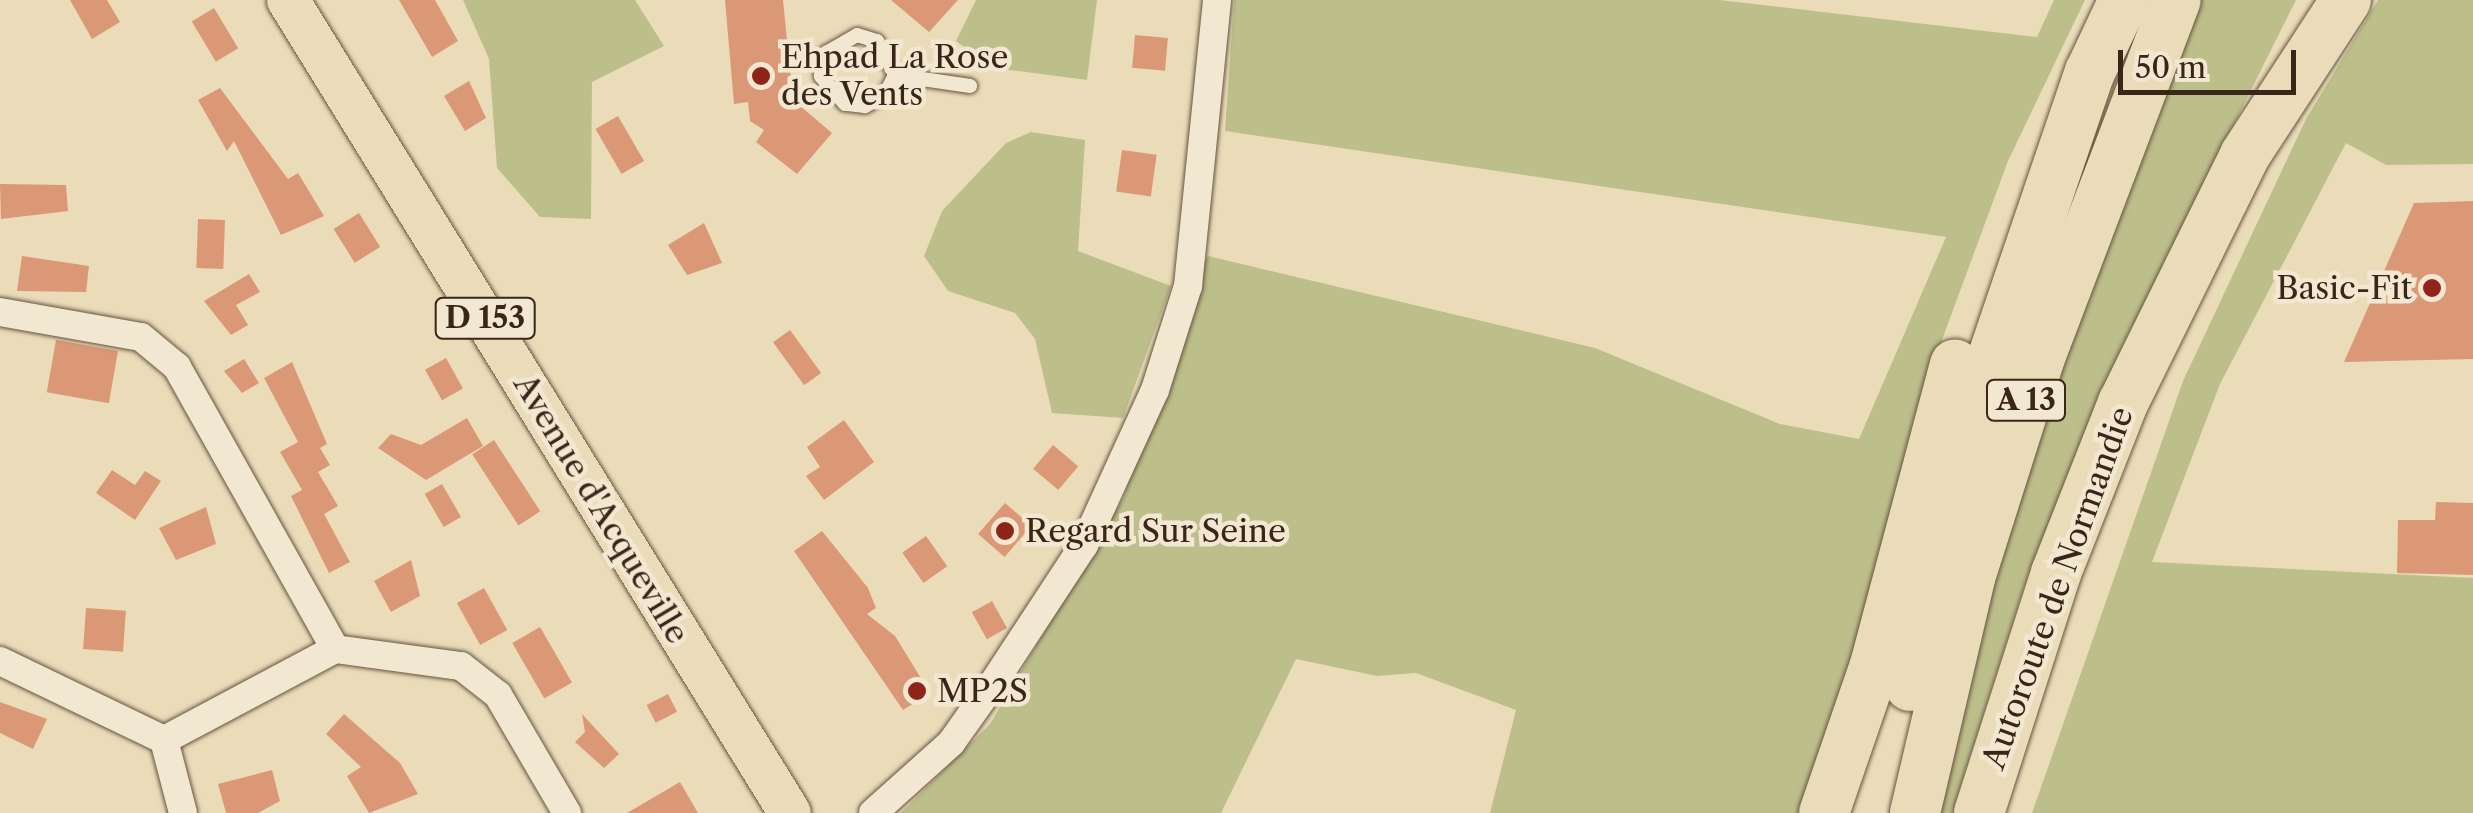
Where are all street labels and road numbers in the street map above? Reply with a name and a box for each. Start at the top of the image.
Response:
road number: D 153 [432,293,538,343]
street label: Avenue d'Acqueville [505,367,697,651]
road number: A 13 [1984,375,2068,425]
street label: Autoroute de Normandie [1975,402,2141,774]

